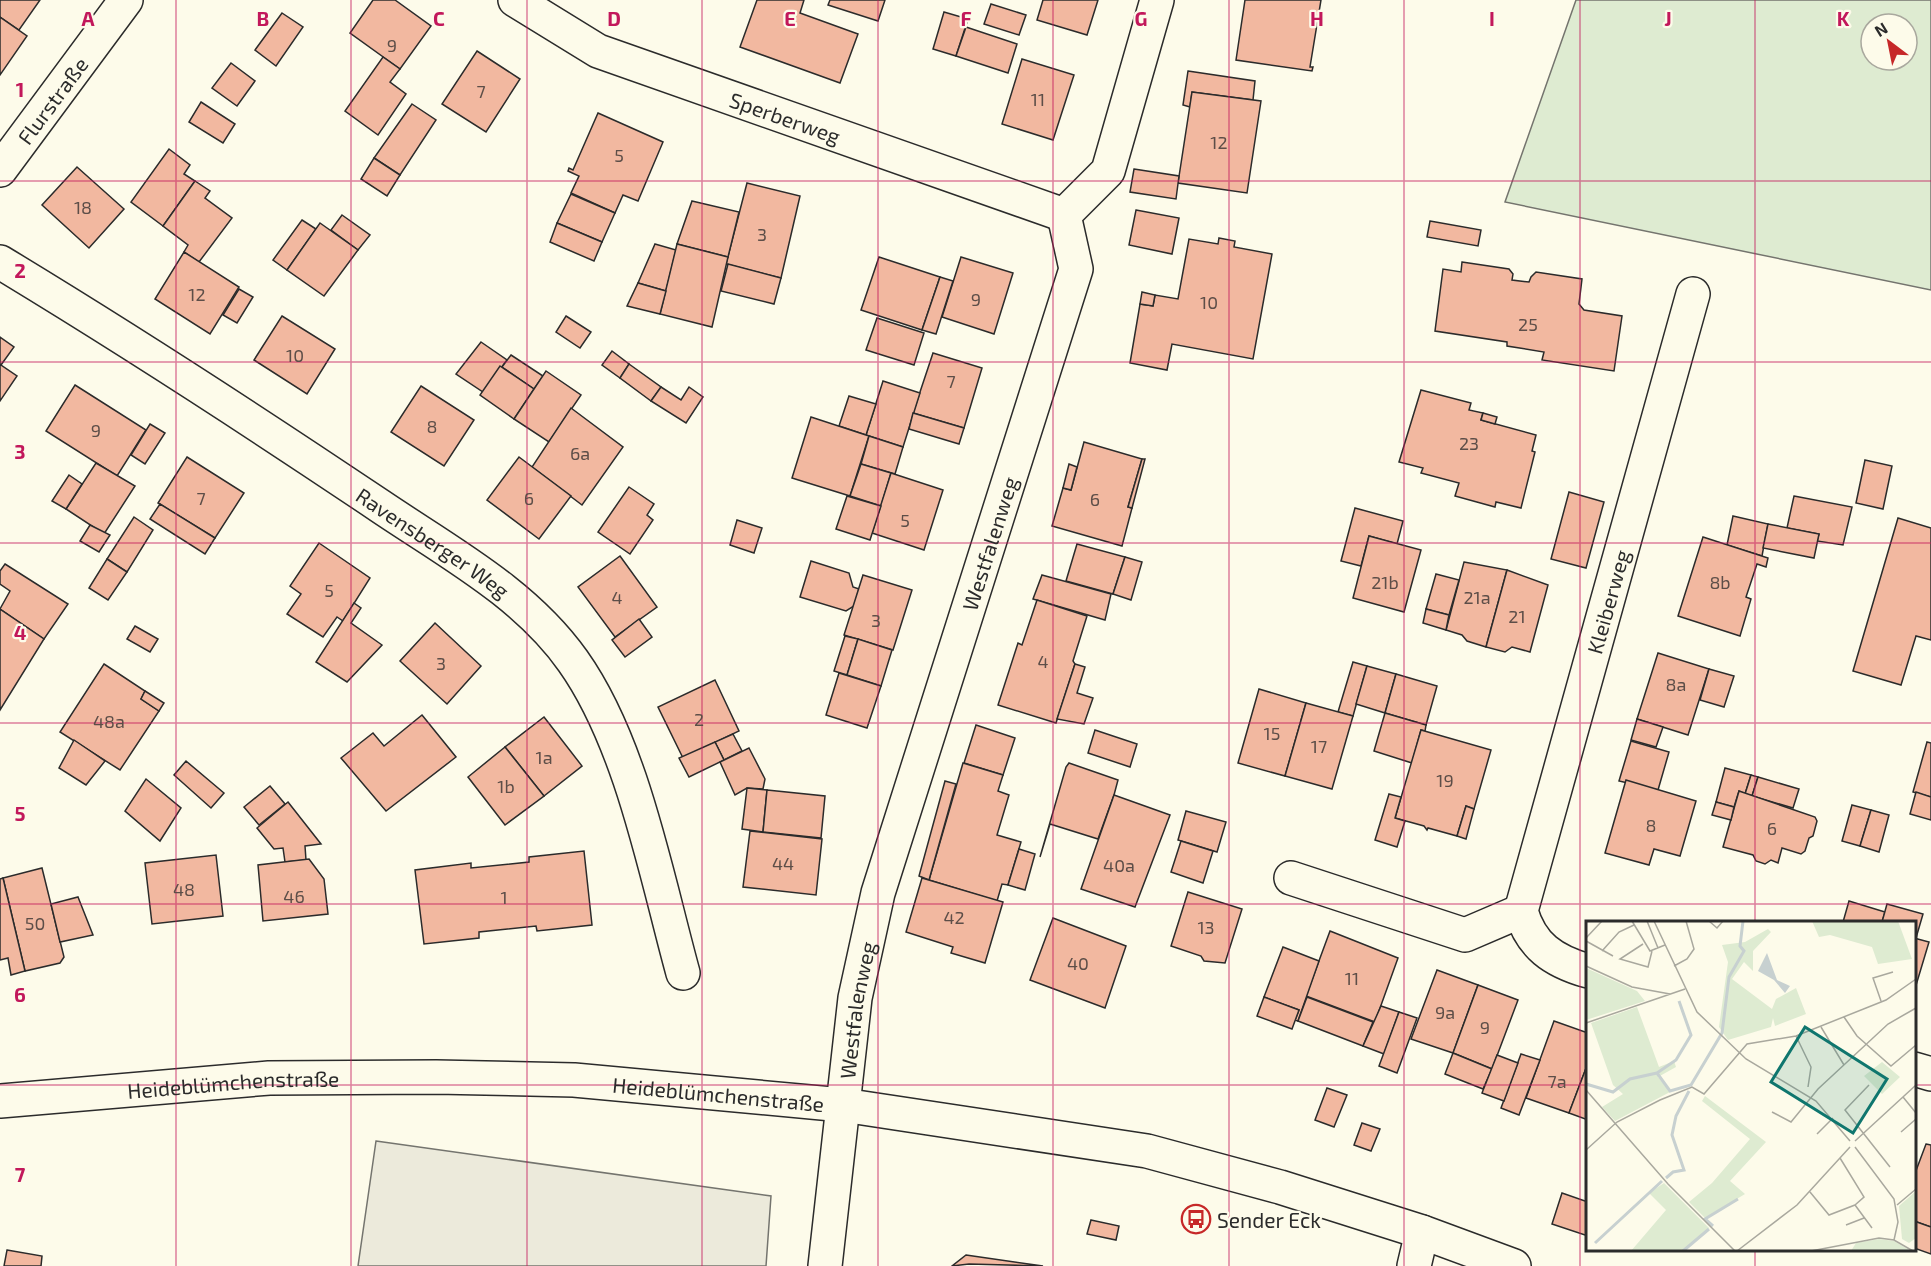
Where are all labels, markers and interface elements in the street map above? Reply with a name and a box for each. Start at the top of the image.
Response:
text: A [81,6,95,30]
text: B [257,6,269,30]
text: C [433,6,445,30]
text: D [607,6,621,30]
text: E [784,6,796,30]
text: F [960,6,972,30]
text: G [1135,6,1147,30]
text: H [1310,6,1324,30]
text: I [1489,6,1495,30]
text: J [1664,6,1672,30]
text: K [1837,6,1850,30]
north arrow [1859,12,1919,72]
text: N [1871,18,1891,40]
house number: 9 [387,34,397,56]
street label: Flurstraße [11,52,92,149]
text: 1 [16,77,24,101]
house number: 7 [476,80,486,102]
street label: Sperberweg [727,86,844,148]
house number: 11 [1031,88,1045,110]
house number: 12 [1210,131,1228,153]
house number: 5 [614,144,624,166]
house number: 18 [74,196,92,218]
house number: 3 [757,223,767,245]
text: 2 [14,258,26,282]
house number: 12 [188,283,206,305]
house number: 9 [971,288,981,310]
house number: 10 [1200,291,1218,313]
house number: 25 [1518,313,1538,335]
house number: 10 [286,344,304,366]
house number: 7 [946,370,956,392]
house number: 8 [427,415,437,437]
house number: 9 [91,419,101,441]
house number: 23 [1459,432,1479,454]
text: 3 [14,439,26,463]
house number: 6a [570,442,590,464]
street label: Westfalenweg [956,473,1022,613]
street label: Ravensberger Weg [352,482,515,603]
house number: 7 [196,487,206,509]
house number: 6 [524,487,534,509]
house number: 6 [1090,488,1100,510]
house number: 5 [900,509,910,531]
street label: Kleiberweg [1581,546,1634,657]
house number: 21b [1371,571,1399,593]
house number: 8b [1709,571,1731,593]
house number: 5 [324,579,334,601]
house number: 4 [611,586,623,608]
house number: 21a [1463,586,1491,608]
house number: 21 [1508,605,1526,627]
house number: 3 [871,609,881,631]
text: 4 [14,620,27,644]
house number: 4 [1037,650,1049,672]
house number: 3 [436,652,446,674]
house number: 8a [1666,673,1686,695]
house number: 2 [694,708,704,730]
house number: 48a [93,710,125,732]
house number: 15 [1264,722,1280,744]
house number: 17 [1311,735,1327,757]
house number: 1a [535,746,553,768]
house number: 19 [1436,769,1454,791]
house number: 1b [497,775,515,797]
text: 5 [14,801,26,825]
house number: 8 [1646,814,1656,836]
house number: 6 [1767,817,1777,839]
house number: 44 [772,852,794,874]
house number: 40a [1103,854,1135,876]
house number: 48 [173,878,195,900]
house number: 46 [283,885,305,907]
house number: 1 [500,886,508,908]
house number: 42 [943,906,965,928]
house number: 50 [25,912,45,934]
house number: 13 [1197,916,1215,938]
inset map [1586,921,1916,1251]
street label: Westfalenweg [834,939,880,1080]
house number: 40 [1067,952,1089,974]
house number: 11 [1345,967,1359,989]
text: 6 [14,982,26,1006]
house number: 9a [1435,1001,1455,1023]
house number: 9 [1480,1016,1490,1038]
street label: Heideblümchenstraße [126,1065,339,1103]
house number: 7a [1547,1070,1567,1092]
street label: Heideblümchenstraße [611,1071,825,1116]
text: 7 [15,1162,26,1186]
bus stop icon: Sender Eck [1180,1203,1212,1235]
place label: Sender Eck [1217,1207,1321,1232]

